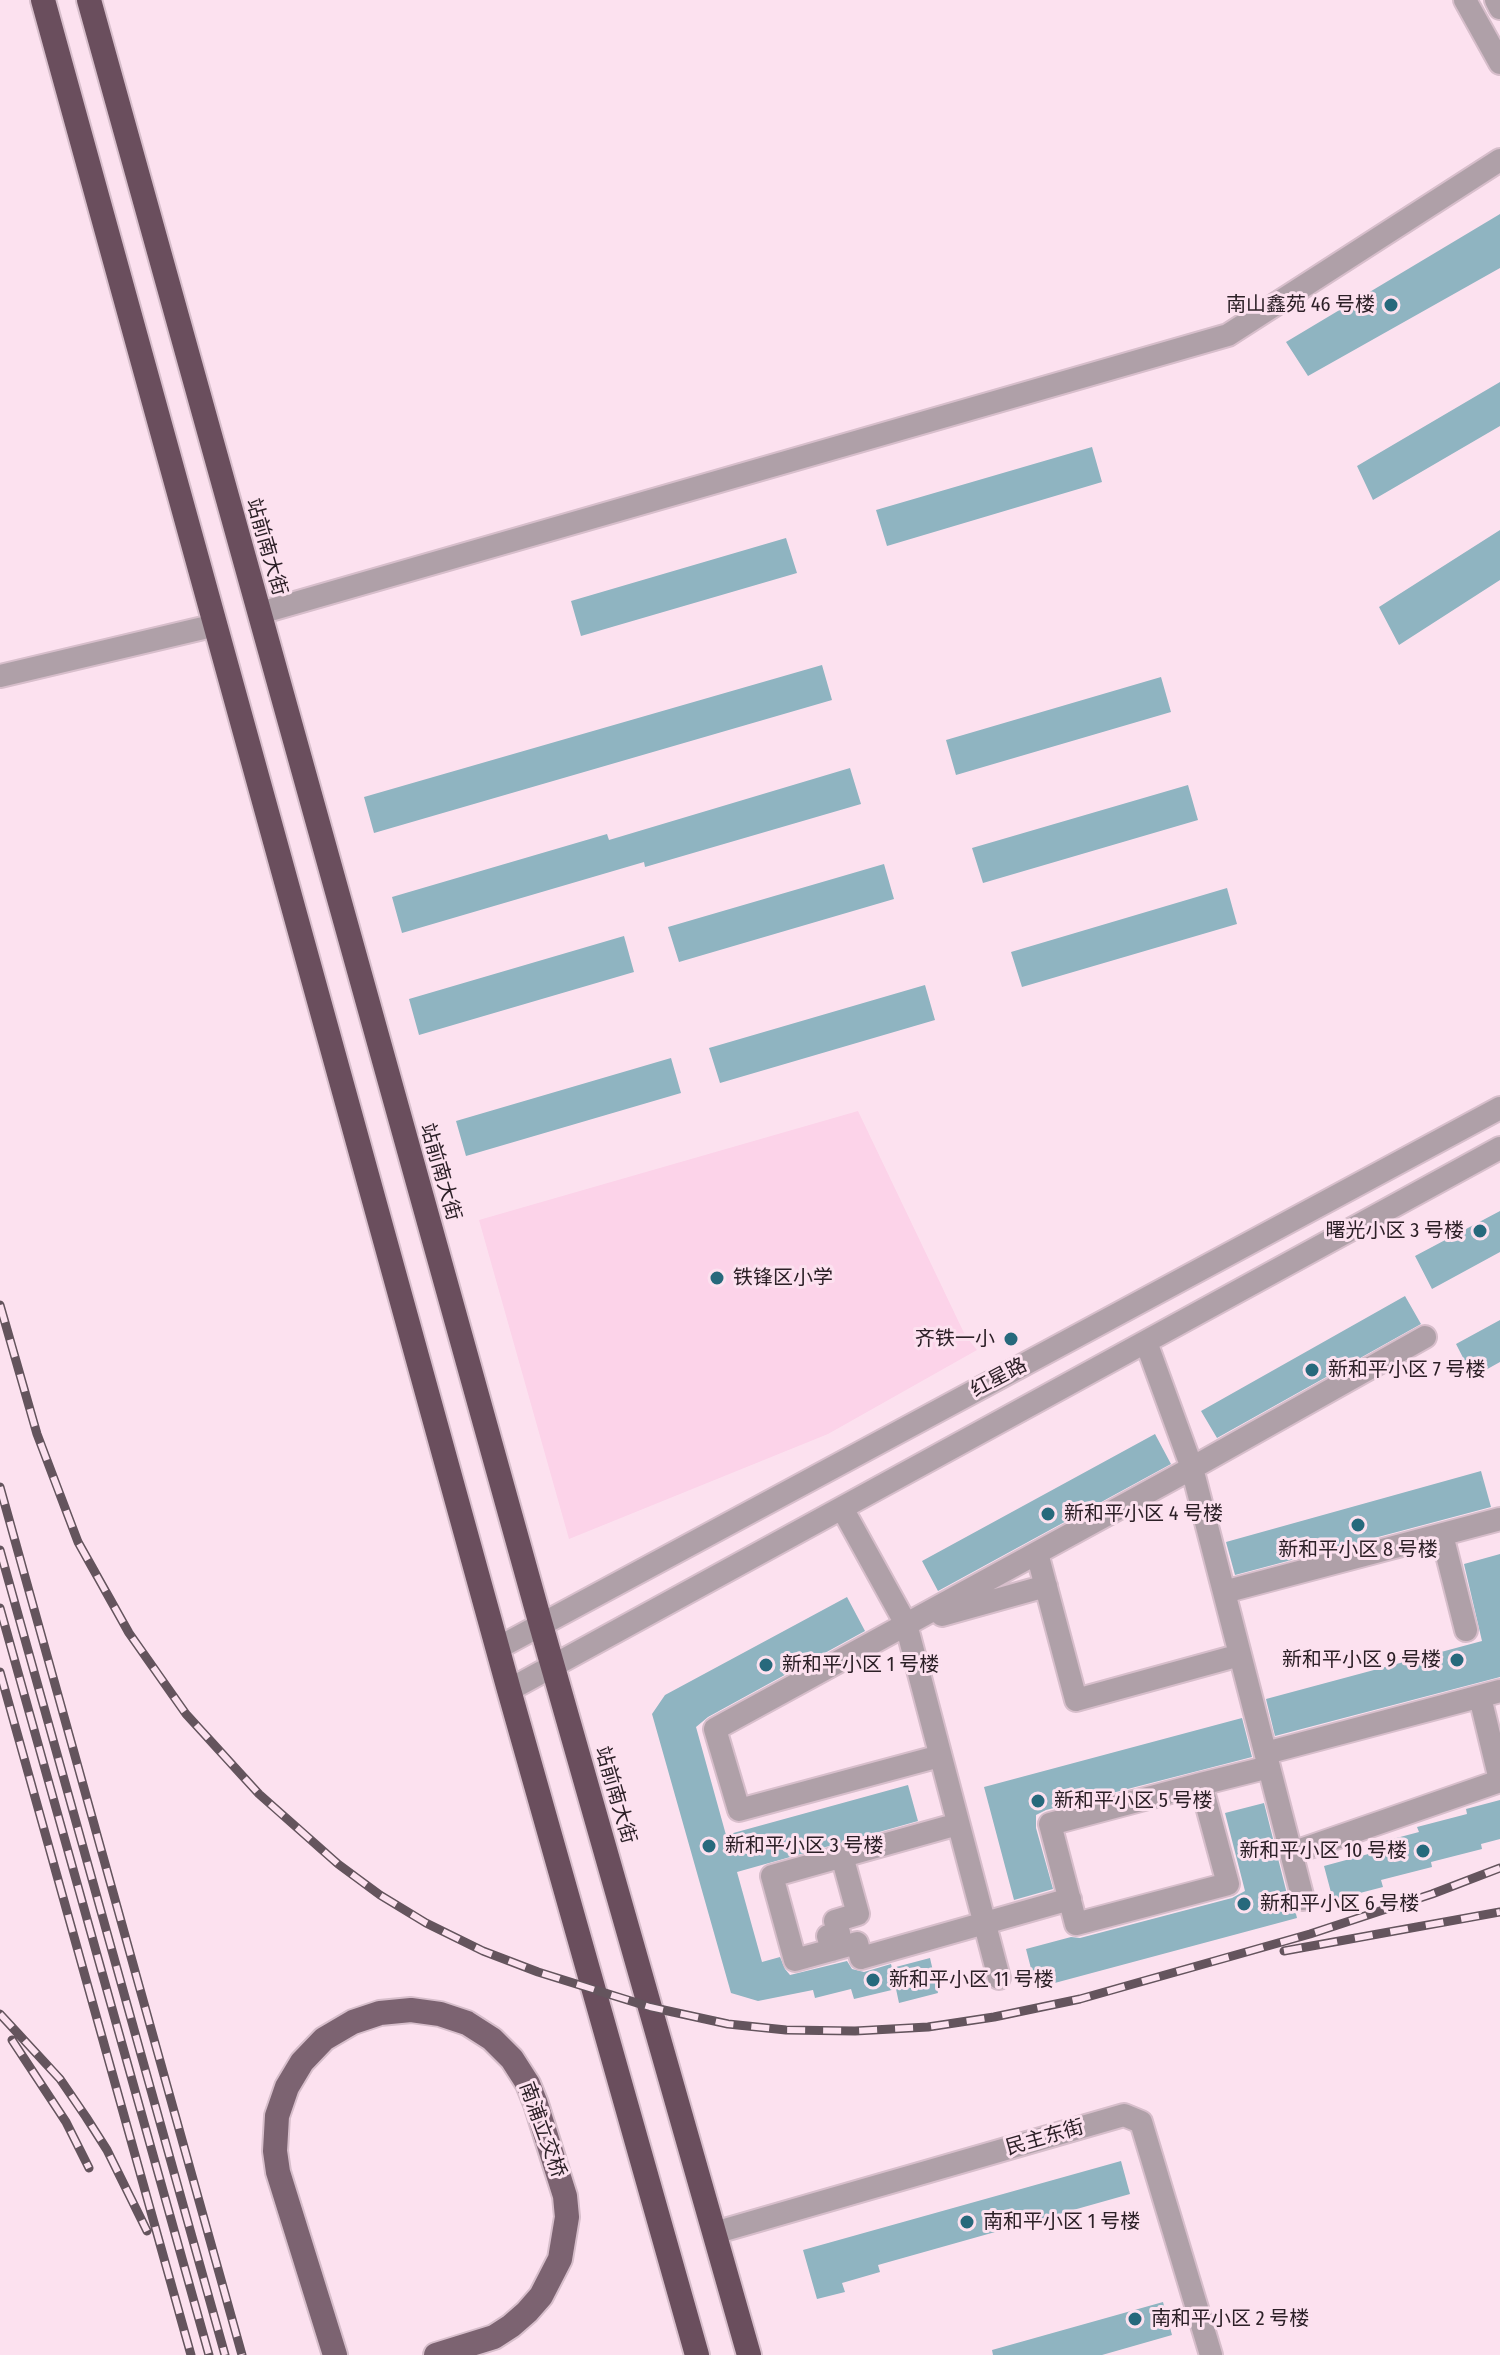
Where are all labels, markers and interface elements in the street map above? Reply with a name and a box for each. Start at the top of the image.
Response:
place label: 南山鑫苑 46 号楼 [1226,293,1375,317]
marker: 南山鑫苑 46 号楼 [1382,296,1400,314]
street label: 站前南大街 [241,496,291,598]
street label: 站前南大街 [415,1121,465,1223]
place label: 曙光小区 3 号楼 [1326,1219,1464,1243]
marker: 曙光小区 3 号楼 [1471,1222,1489,1240]
place label: 铁锋区小学 [733,1266,833,1290]
marker: 铁锋区小学 [708,1269,726,1287]
place label: 齐铁一小 [915,1327,995,1351]
marker: 齐铁一小 [1002,1330,1020,1348]
street label: 红星路 [967,1353,1031,1403]
place label: 新和平小区 7 号楼 [1328,1358,1485,1382]
marker: 新和平小区 7 号楼 [1303,1361,1321,1379]
place label: 新和平小区 4 号楼 [1064,1502,1223,1526]
marker: 新和平小区 4 号楼 [1039,1505,1057,1523]
marker: 新和平小区 8 号楼 [1349,1516,1367,1534]
place label: 新和平小区 8 号楼 [1278,1538,1438,1562]
place label: 新和平小区 9 号楼 [1282,1648,1441,1672]
marker: 新和平小区 9 号楼 [1448,1651,1466,1669]
place label: 新和平小区 1 号楼 [782,1653,939,1677]
marker: 新和平小区 1 号楼 [757,1656,775,1674]
street label: 站前南大街 [590,1744,640,1846]
place label: 新和平小区 5 号楼 [1054,1789,1213,1813]
marker: 新和平小区 5 号楼 [1029,1792,1047,1810]
place label: 新和平小区 3 号楼 [725,1834,883,1858]
marker: 新和平小区 3 号楼 [700,1837,718,1855]
place label: 新和平小区 10 号楼 [1239,1839,1407,1863]
marker: 新和平小区 10 号楼 [1414,1842,1432,1860]
place label: 新和平小区 6 号楼 [1260,1892,1419,1916]
marker: 新和平小区 6 号楼 [1235,1895,1253,1913]
place label: 新和平小区 11 号楼 [889,1968,1054,1992]
marker: 新和平小区 11 号楼 [864,1971,882,1989]
street label: 南浦立交桥 [514,2079,570,2181]
street label: 民主东街 [1003,2115,1087,2161]
place label: 南和平小区 1 号楼 [983,2210,1140,2234]
marker: 南和平小区 1 号楼 [958,2213,976,2231]
place label: 南和平小区 2 号楼 [1151,2307,1309,2331]
marker: 南和平小区 2 号楼 [1126,2310,1144,2328]

